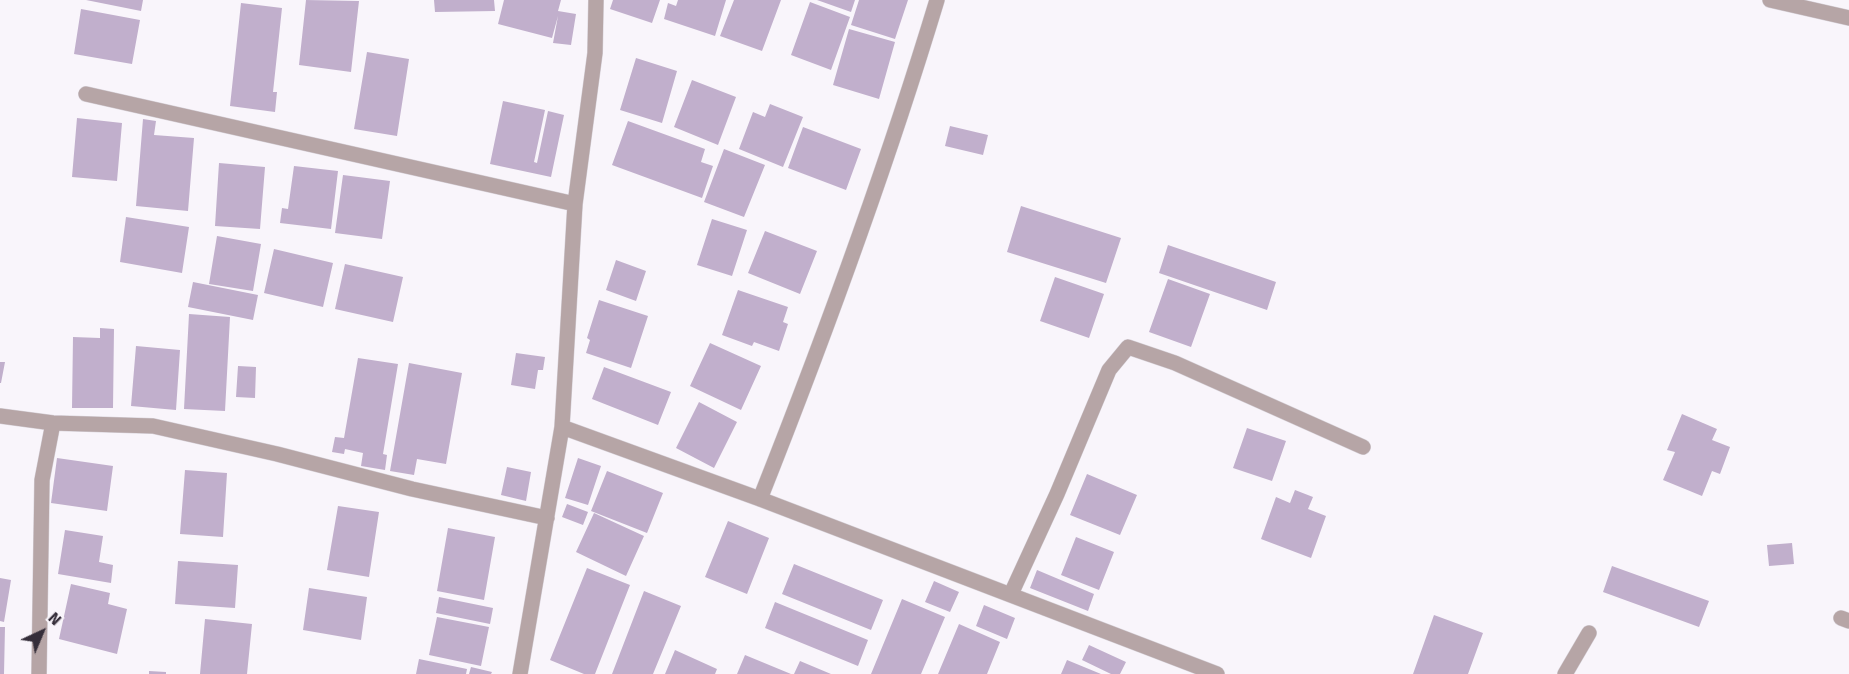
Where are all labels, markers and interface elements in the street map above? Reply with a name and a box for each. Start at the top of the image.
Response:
north arrow [12,602,72,662]
text: N [44,608,65,629]

